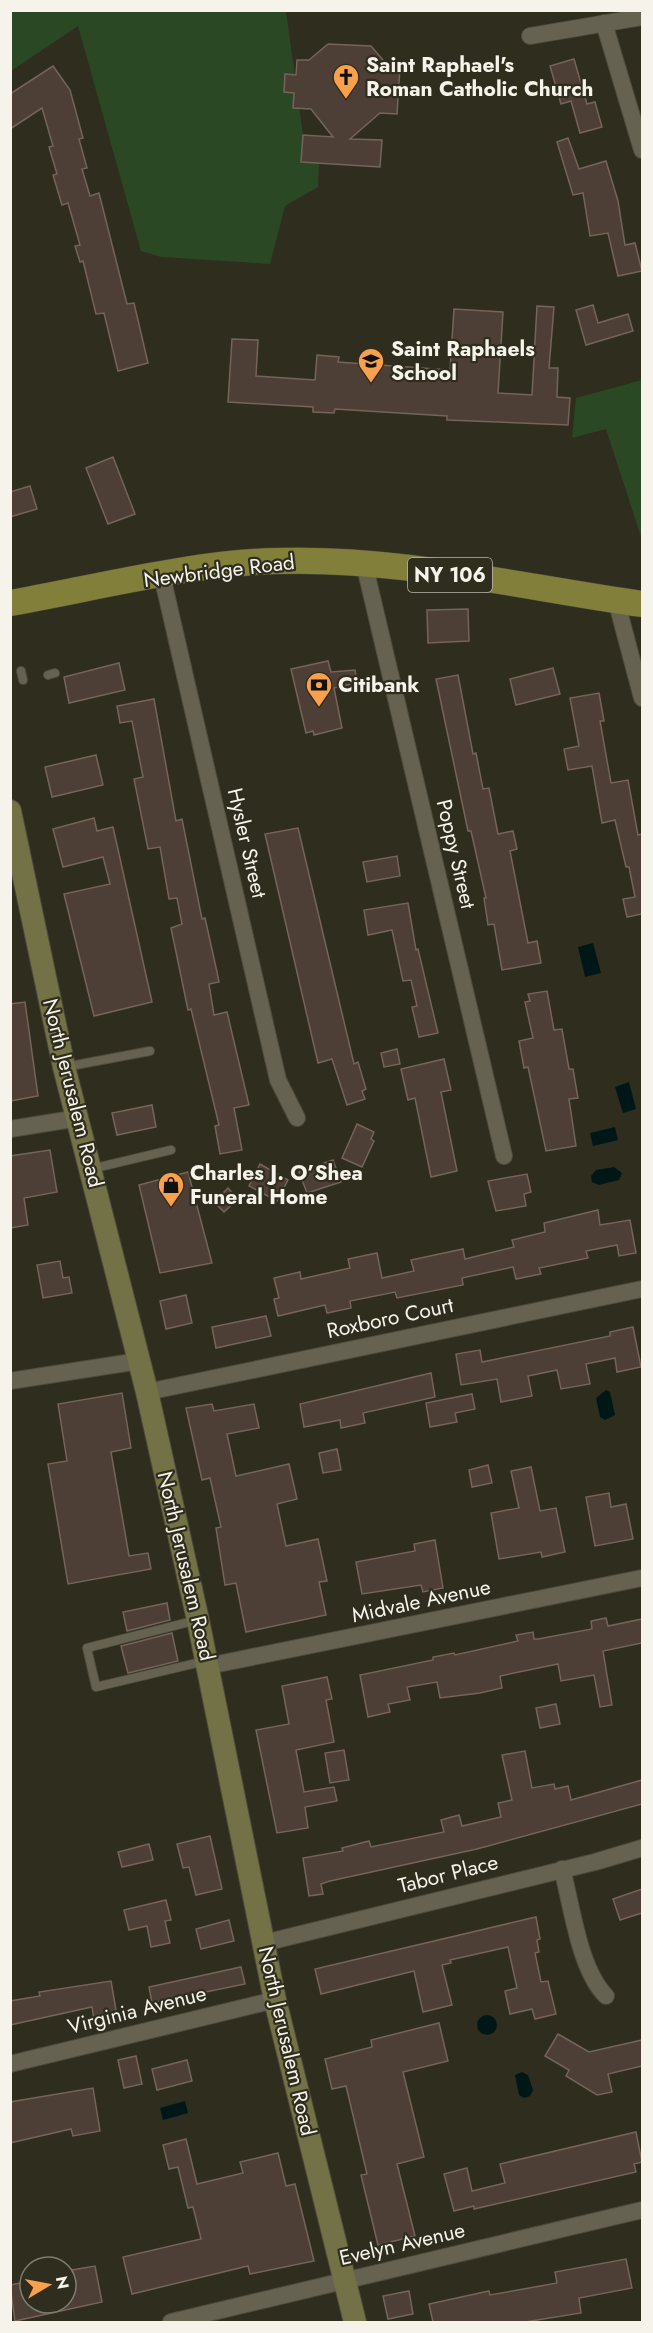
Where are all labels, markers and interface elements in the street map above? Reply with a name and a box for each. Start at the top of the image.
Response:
place label: Saint Raphael's Roman Catholic Church [366,50,593,104]
church icon: Saint Raphael's Roman Catholic Church [331,62,361,100]
place label: Saint Raphaels School [391,334,535,388]
school or university icon: Saint Raphaels School [356,346,386,384]
street label: Newbridge Road [142,547,296,595]
road number: NY 106 [408,558,492,592]
bank icon: Citibank [304,670,334,708]
place label: Citibank [338,670,419,700]
street label: Hysler Street [220,785,274,901]
street label: Poppy Street [429,796,483,912]
street label: North Jerusalem Road [35,995,111,1191]
place label: Charles J. O’Shea Funeral Home [190,1158,363,1212]
shop icon: Charles J. O’Shea Funeral Home [156,1170,186,1208]
street label: Roxboro Court [324,1290,456,1346]
street label: North Jerusalem Road [150,1468,222,1664]
street label: Midvale Avenue [349,1572,493,1630]
street label: Tabor Place [395,1847,501,1901]
street label: North Jerusalem Road [251,1943,323,2139]
street label: Virginia Avenue [65,1978,210,2042]
street label: Evelyn Avenue [336,2215,468,2273]
north arrow [18,2255,78,2315]
text: N [50,2274,75,2291]

